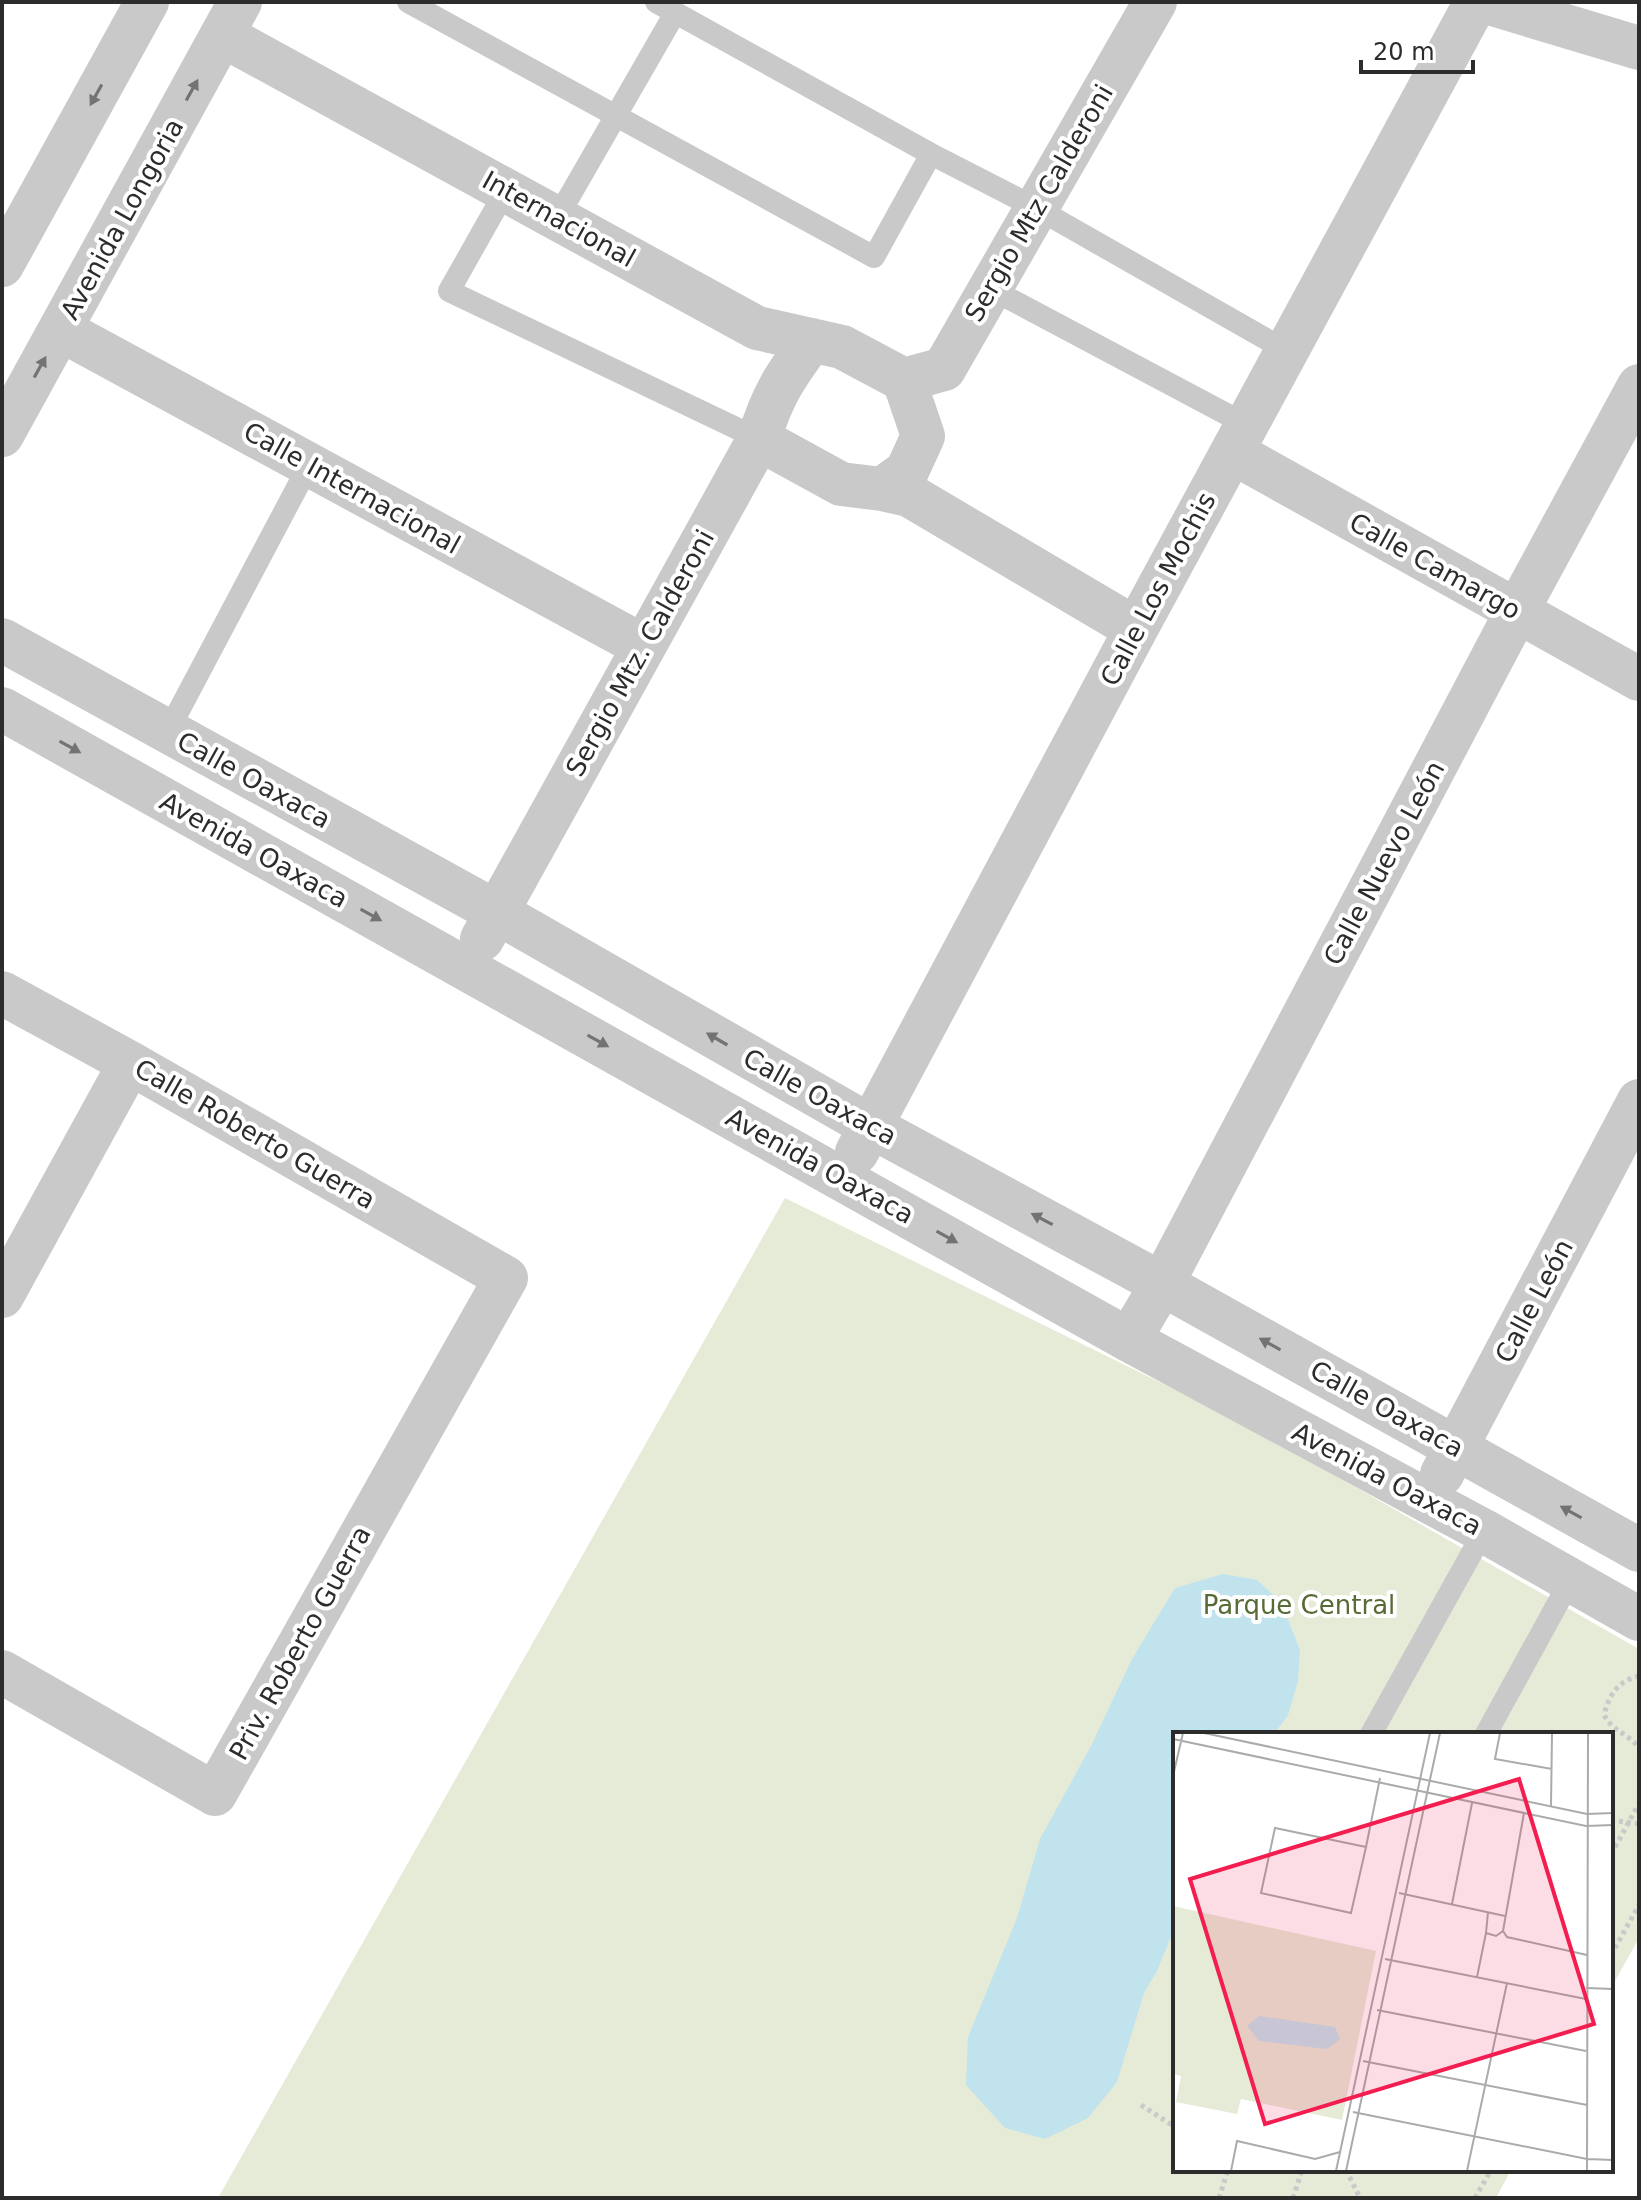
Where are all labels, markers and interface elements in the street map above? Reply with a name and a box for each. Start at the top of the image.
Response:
scale bar [1361,24,1473,74]
text: 20 m [1373,38,1435,66]
one-way arrow [185,79,199,101]
street label: Sergio Mtz Calderoni [959,79,1119,327]
one-way arrow [89,84,103,106]
street label: Avenida Longoria [54,113,190,325]
street label: Internacional [477,165,641,273]
one-way arrow [33,356,47,378]
street label: Calle Internacional [239,416,465,560]
street label: Calle Los Mochis [1094,487,1222,691]
street label: Calle Camargo [1344,507,1526,625]
street label: Sergio Mtz. Calderoni [560,525,720,781]
street label: Calle Oaxaca [172,725,336,835]
one-way arrow [59,740,81,754]
street label: Calle Nuevo León [1318,756,1450,970]
street label: Avenida Oaxaca [155,786,353,914]
one-way arrow [360,907,382,921]
one-way arrow [706,1032,728,1046]
one-way arrow [587,1034,609,1048]
street label: Calle Oaxaca [738,1042,902,1152]
street label: Calle Roberto Guerra [129,1053,381,1215]
street label: Avenida Oaxaca [721,1102,919,1230]
one-way arrow [1031,1213,1054,1226]
one-way arrow [936,1230,958,1244]
street label: Calle León [1489,1234,1579,1368]
one-way arrow [1259,1337,1282,1351]
street label: Calle Oaxaca [1305,1354,1469,1464]
street label: Avenida Oaxaca [1287,1416,1487,1542]
one-way arrow [1560,1505,1582,1519]
street label: Priv. Roberto Guerra [223,1521,377,1765]
park label: Parque Central [1203,1590,1395,1620]
inset map [1173,1732,1613,2172]

